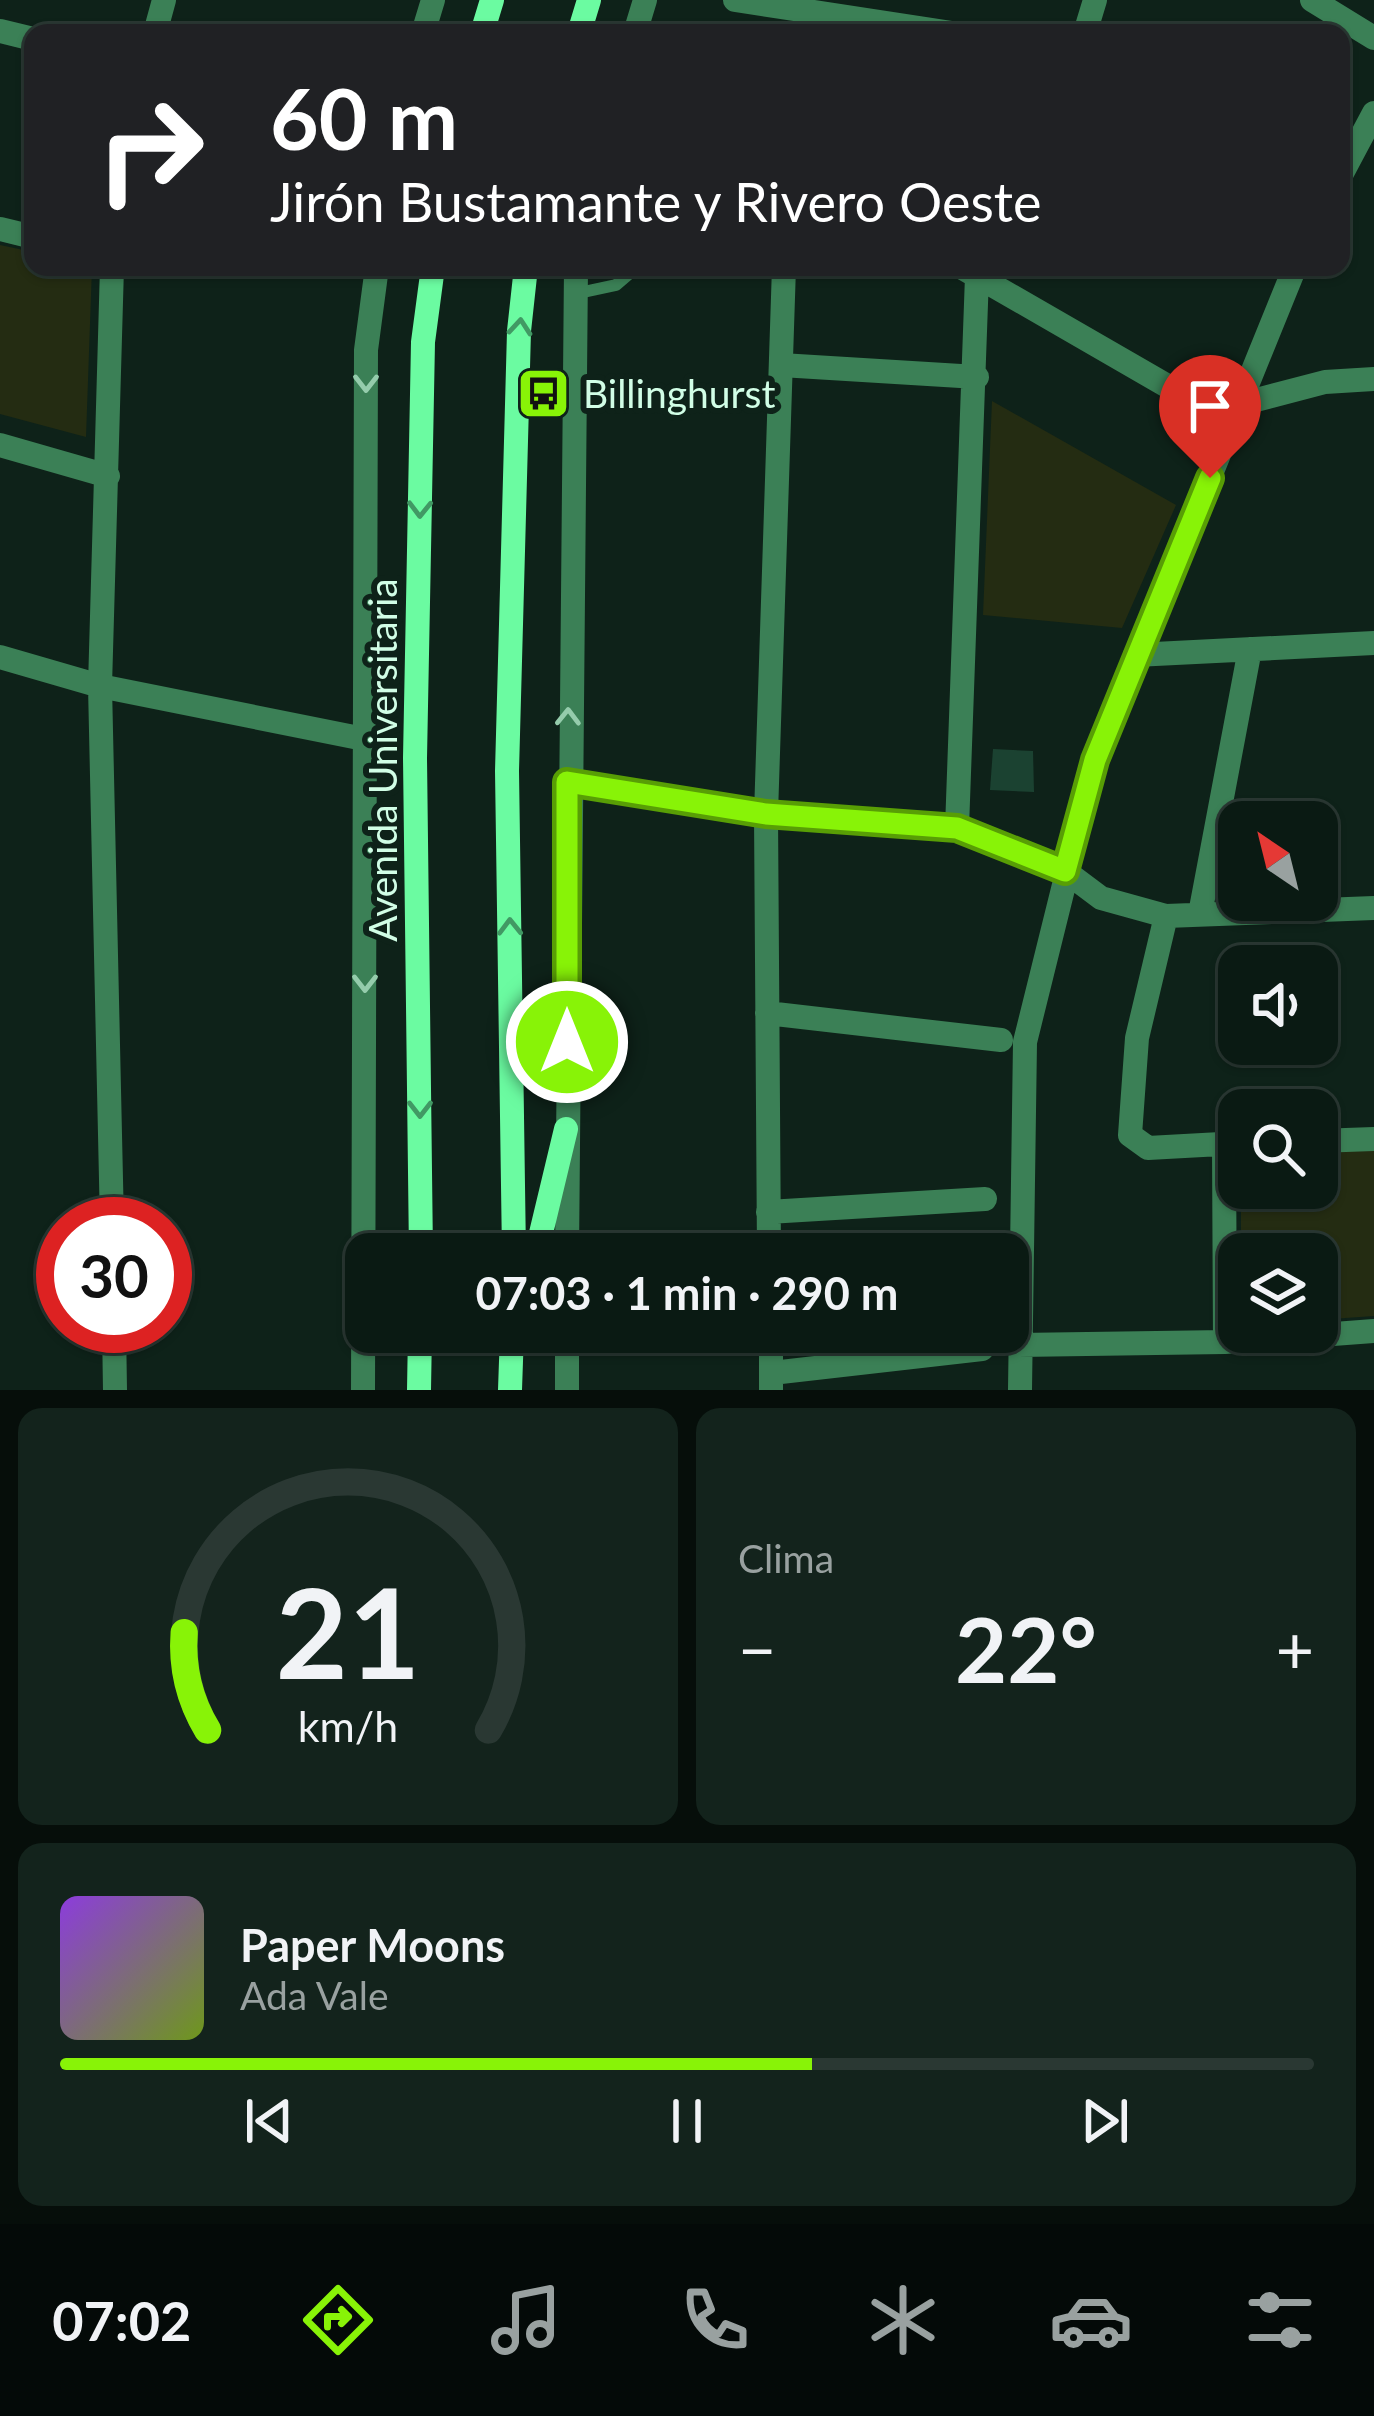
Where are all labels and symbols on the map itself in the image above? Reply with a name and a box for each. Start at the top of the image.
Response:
one-way arrow [506,317,532,336]
pin [1159,355,1261,478]
bus stop icon: Billinghurst [516,366,572,422]
place label: Billinghurst [583,370,775,416]
one-way arrow [353,375,379,393]
one-way arrow [407,500,433,519]
street label: Avenida Universitaria [359,578,405,942]
one-way arrow [555,707,581,725]
north arrow [1218,801,1338,921]
one-way arrow [498,917,524,936]
one-way arrow [352,975,378,993]
position arrow [504,979,630,1105]
one-way arrow [407,1101,433,1119]
speed limit sign: 30 [36,1197,192,1353]

